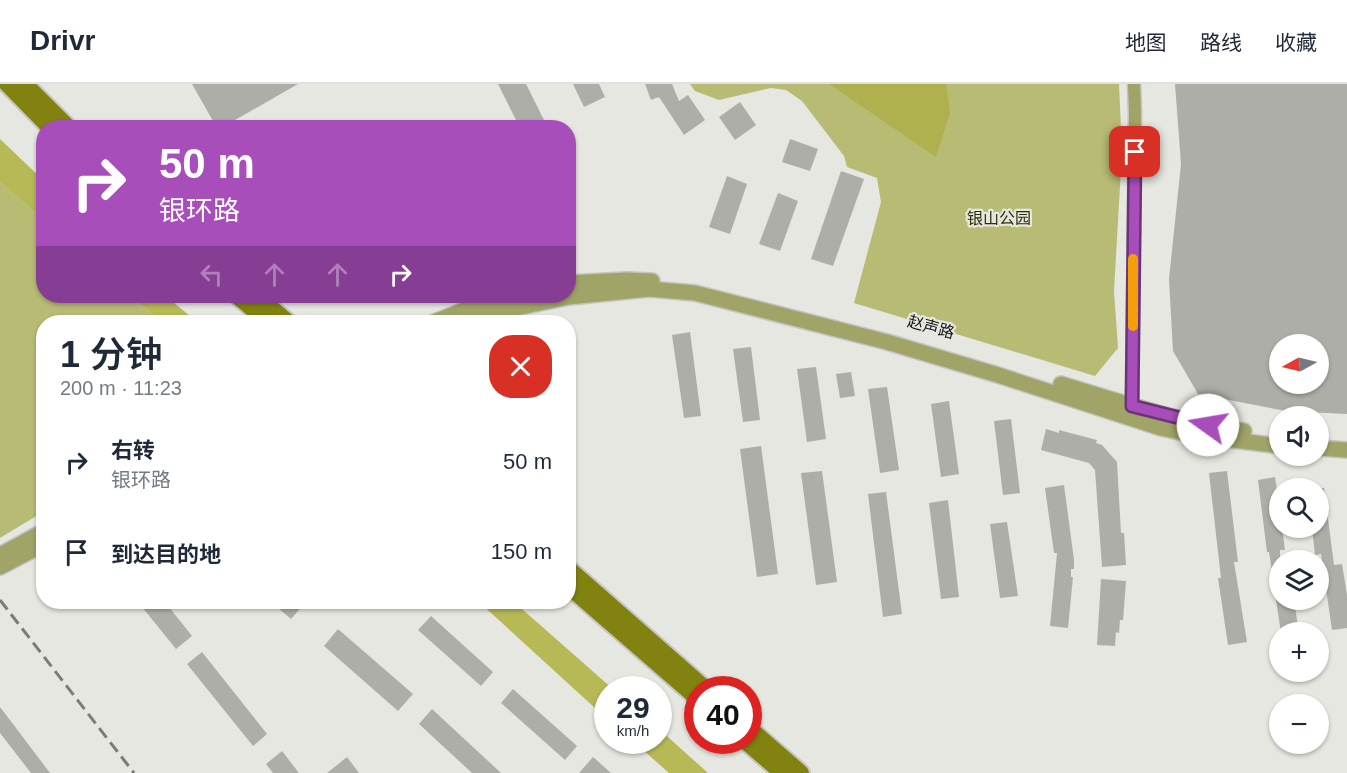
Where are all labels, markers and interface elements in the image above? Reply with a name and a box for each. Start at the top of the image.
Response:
text: Drivr [30,25,95,56]
text: 地图 [1125,31,1167,54]
text: 路线 [1200,31,1242,54]
text: 收藏 [1275,31,1317,54]
pin [1109,126,1160,177]
icon: arrive [1118,135,1151,168]
text: 50 m [159,140,255,187]
icon: right [60,144,138,222]
text: 银环路 [159,196,240,226]
park label: 银山公园 [967,210,1031,227]
icon: left [195,258,228,291]
icon: ahead [258,258,291,291]
icon: ahead [321,258,354,291]
icon: right [384,258,417,291]
street label: 赵声路 [906,313,956,341]
text: 1 分钟 [60,334,162,375]
north arrow [1269,334,1329,394]
map controls [1269,334,1329,754]
button: close [489,335,552,398]
text: 200 m · 11:23 [60,377,182,399]
position arrow [1176,393,1240,457]
button: sound [1269,406,1329,466]
text: 右转 [111,438,155,463]
icon: right [60,446,93,479]
text: 50 m [503,449,552,474]
text: 银环路 [111,469,171,491]
button: search [1269,478,1329,538]
icon: arrive [60,536,93,569]
text: 150 m [491,539,552,564]
text: 到达目的地 [111,542,221,567]
button: layers [1269,550,1329,610]
button: + [1269,622,1329,682]
speed limit sign: 40 [684,676,762,754]
text: 29 [616,691,650,724]
button: − [1269,694,1329,754]
text: km/h [617,722,649,739]

